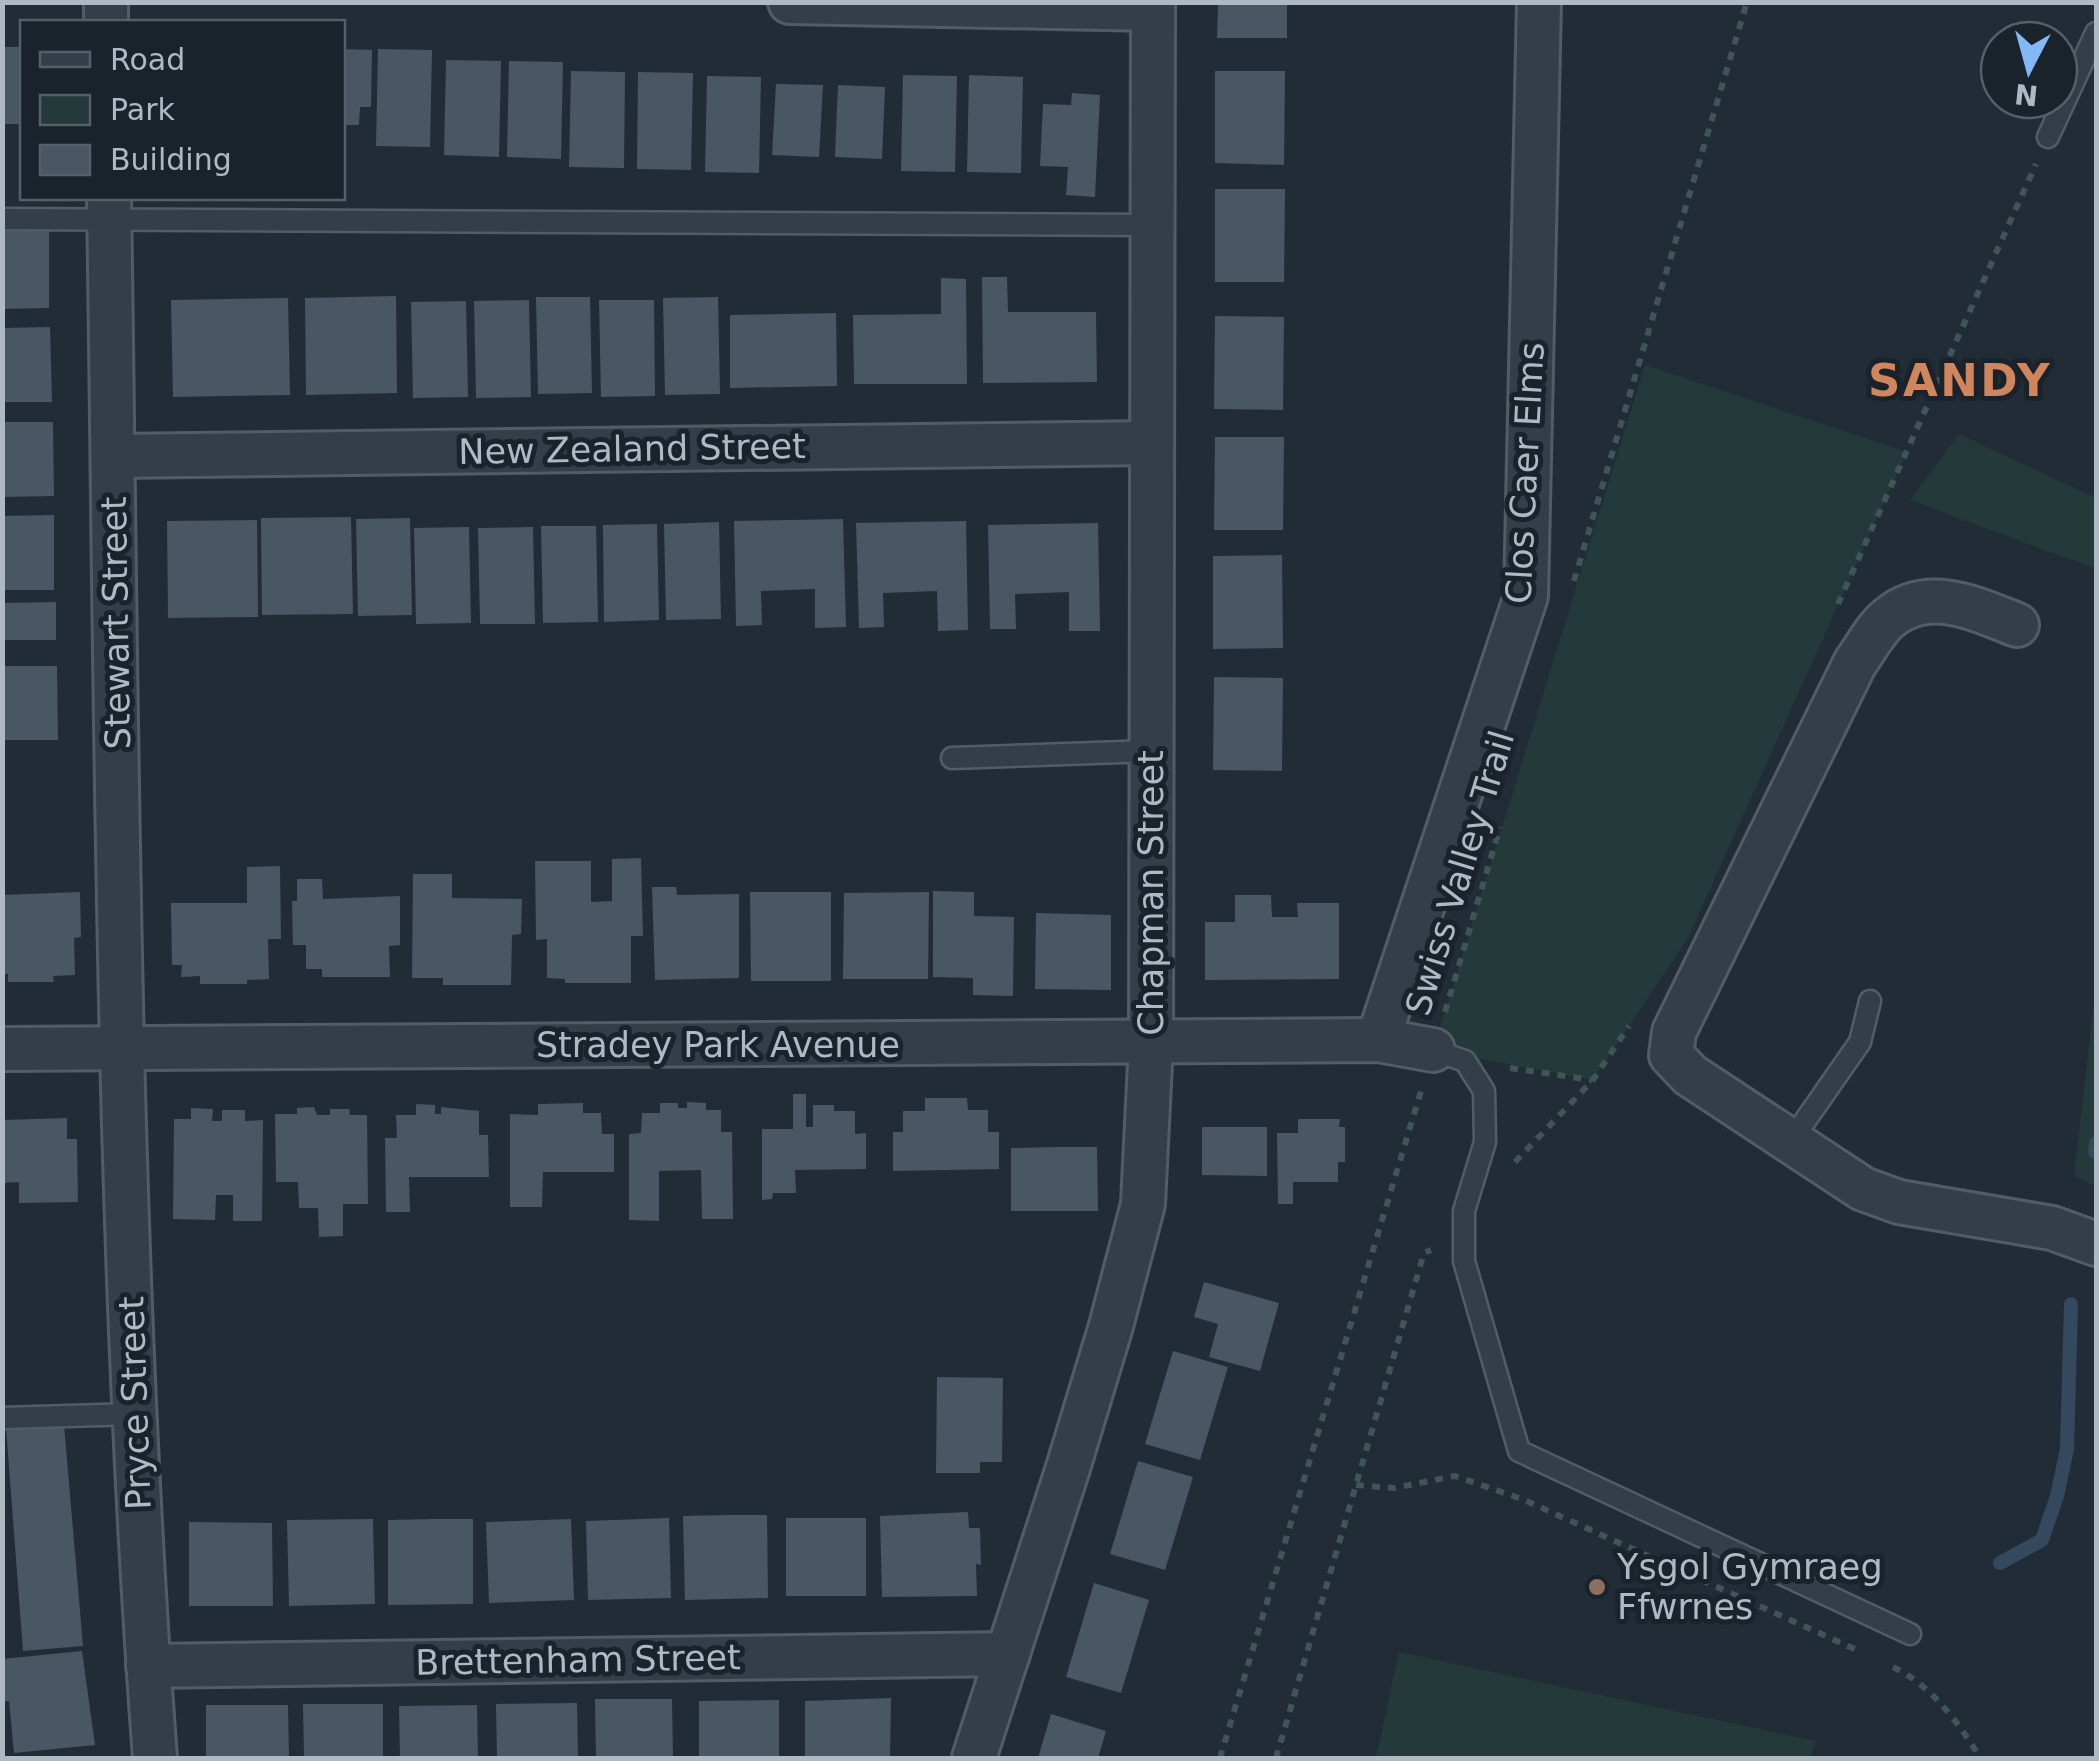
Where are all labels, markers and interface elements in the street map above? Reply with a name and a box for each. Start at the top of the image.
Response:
legend [20,20,345,200]
north arrow [1979,20,2079,120]
text: Road [110,42,185,77]
text: N [2013,77,2040,112]
text: Park [110,92,175,127]
text: Building [110,142,232,177]
street label: Clos Caer Elms [1498,341,1552,605]
district label: SANDY [1868,354,2052,407]
street label: New Zealand Street [458,426,806,472]
street label: Stewart Street [94,496,138,750]
street label: Swiss Valley Trail [1398,726,1522,1020]
street label: Chapman Street [1131,750,1171,1036]
street label: Stradey Park Avenue [536,1025,900,1065]
street label: Pryce Street [111,1295,159,1511]
place label: Ysgol Gymraeg Ffwrnes [1616,1547,1883,1627]
marker: Ysgol Gymraeg Ffwrnes [1586,1576,1608,1598]
street label: Brettenham Street [415,1637,741,1683]

